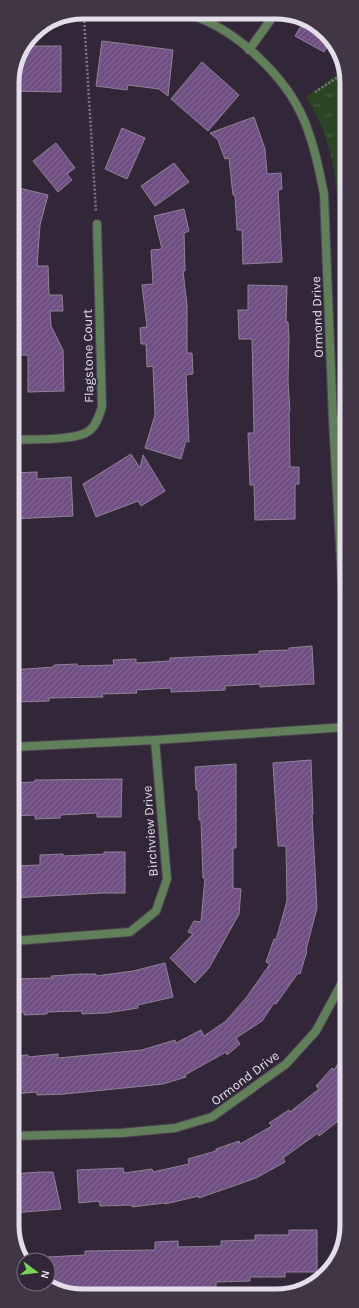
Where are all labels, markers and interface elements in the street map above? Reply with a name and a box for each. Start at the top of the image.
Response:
street label: Ormond Drive [308,276,326,358]
street label: Flagstone Court [80,309,96,403]
street label: Birchview Drive [139,785,161,877]
street label: Ormond Drive [208,1047,282,1108]
north arrow [16,1252,56,1292]
text: N [38,1269,52,1280]

